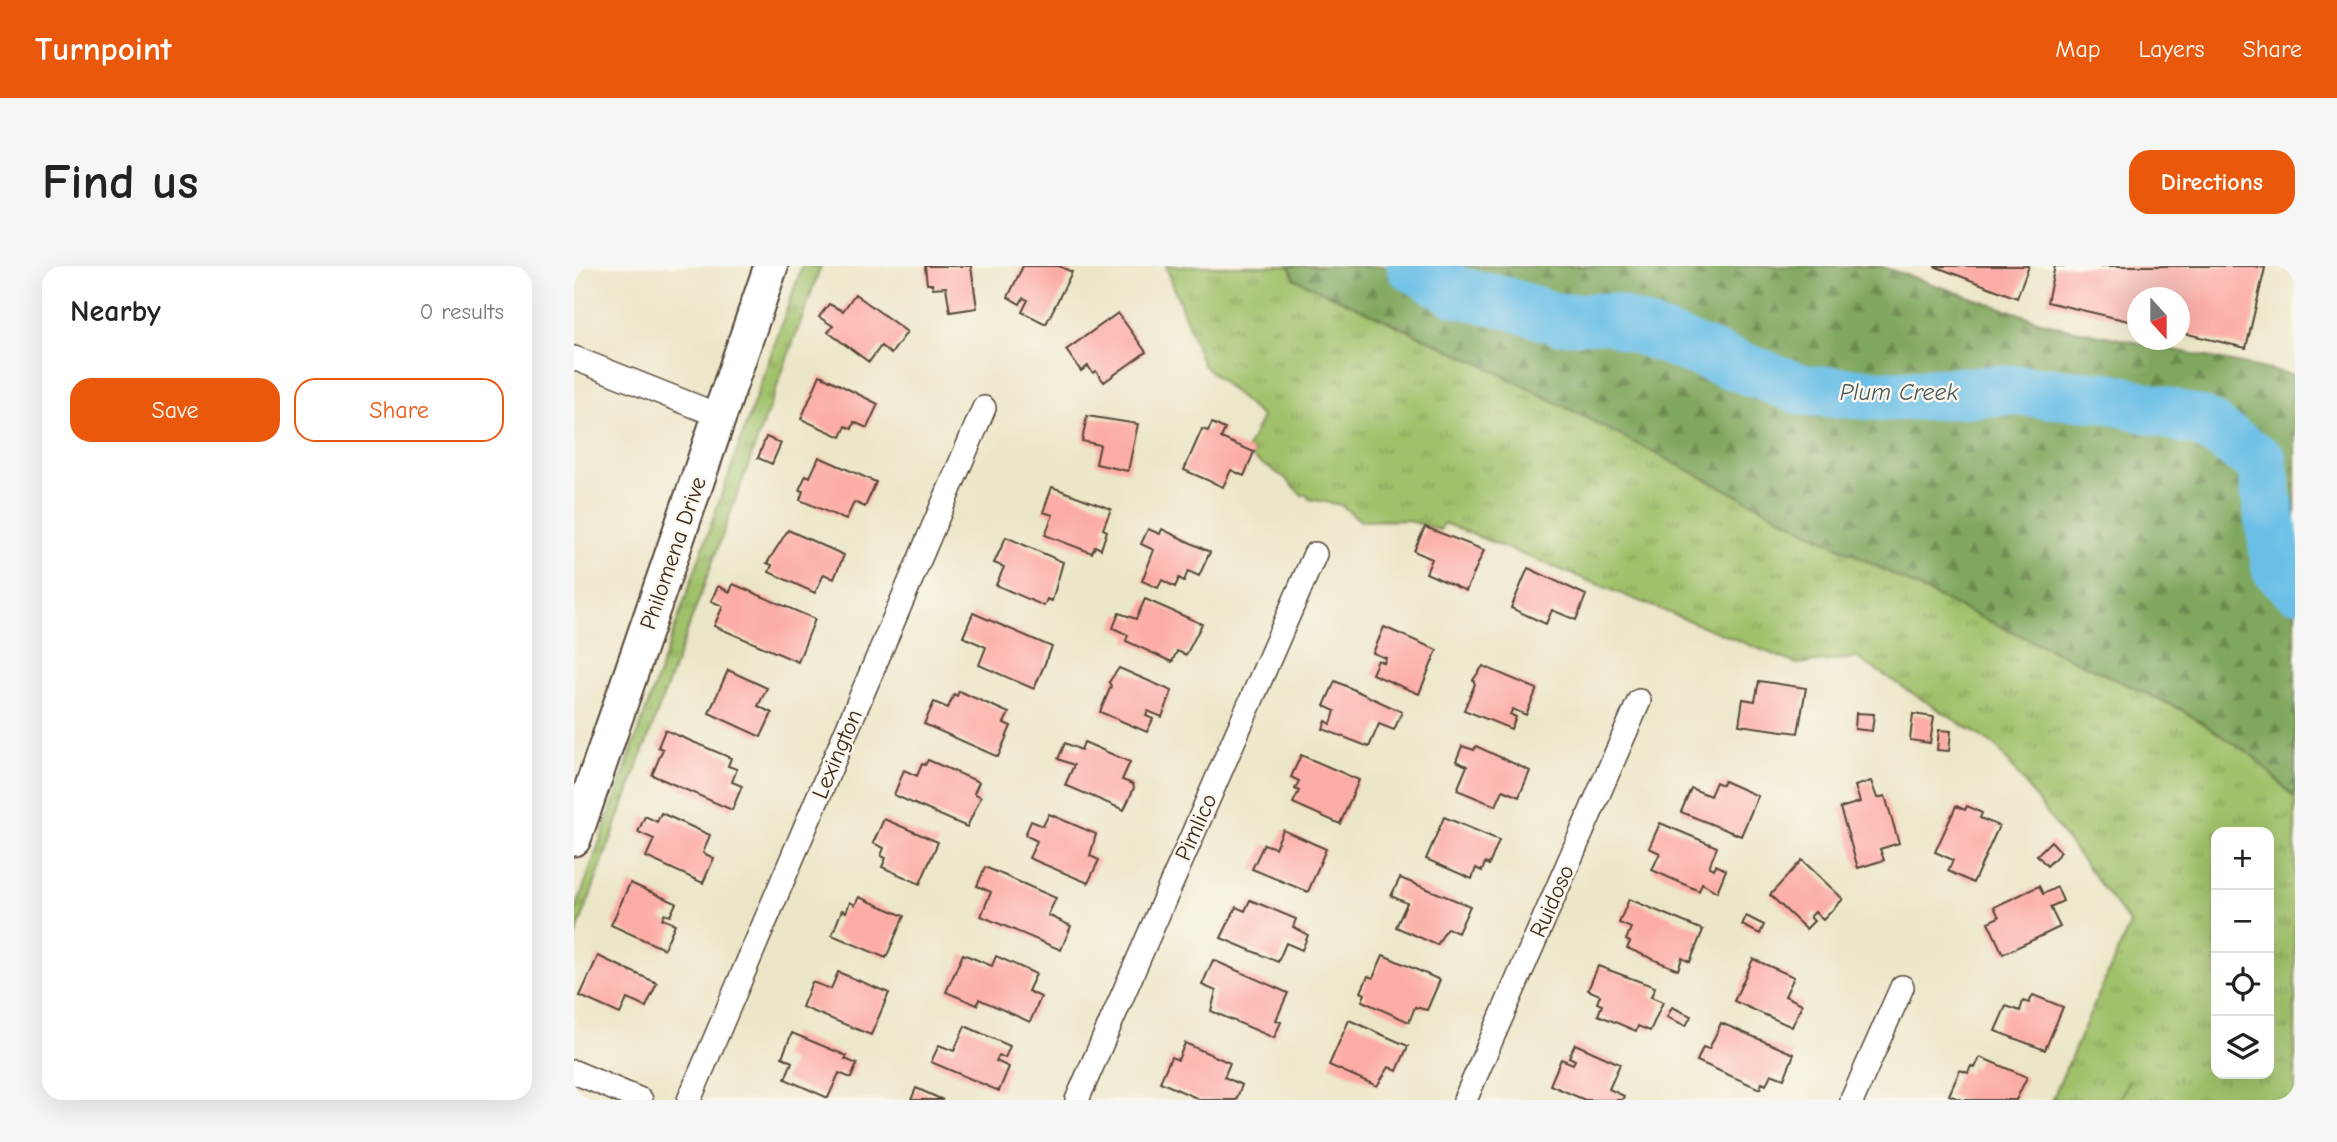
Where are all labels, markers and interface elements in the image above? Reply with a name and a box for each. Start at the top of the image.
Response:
text: Turnpoint [35,30,172,68]
text: Map [2055,35,2101,63]
text: Layers [2139,35,2204,63]
text: Share [2242,35,2302,63]
button: Directions [2129,150,2295,214]
text: Find us [42,154,198,210]
north arrow [2127,287,2190,350]
text: Nearby [70,294,161,329]
text: 0 results [420,298,504,325]
button: Save [70,378,280,442]
button: Share [294,378,504,442]
water label: Plum Creek [1840,378,1959,406]
street label: Philomena Drive [634,473,712,633]
street label: Lexington [806,705,868,803]
street label: Pimlico [1169,789,1223,865]
map controls [2211,827,2274,1079]
button: + [2211,827,2274,890]
street label: Ruidoso [1524,861,1580,941]
button: − [2211,890,2274,953]
button: locate [2211,953,2274,1016]
button: layers [2211,1016,2274,1079]

